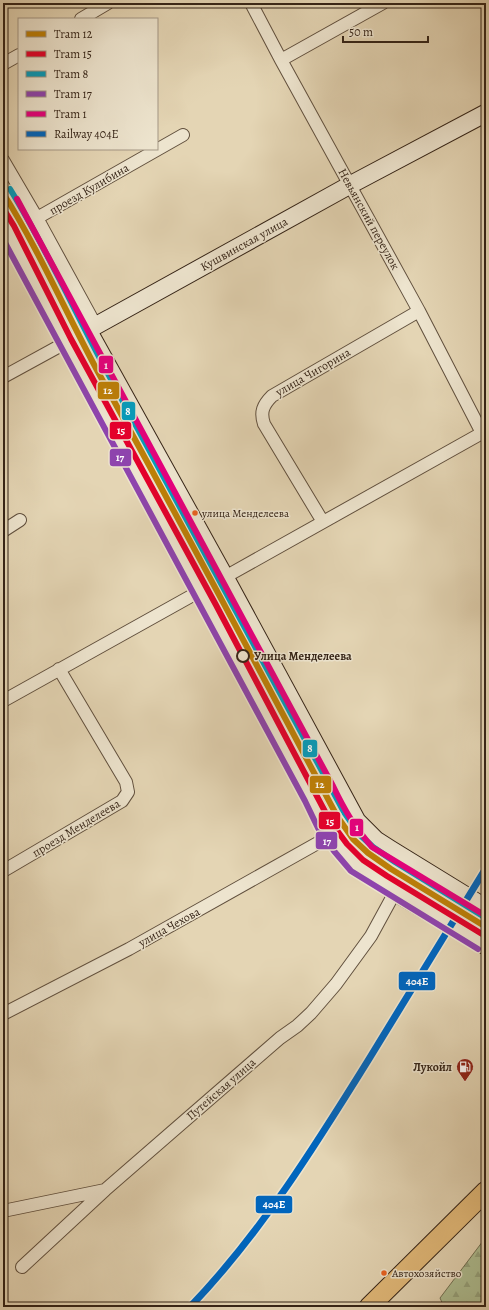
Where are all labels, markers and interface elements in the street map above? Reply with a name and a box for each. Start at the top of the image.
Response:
legend [18,18,158,150]
scale bar [343,18,428,44]
text: 50 m [349,24,373,40]
text: Tram 12 [54,26,93,42]
text: Tram 15 [54,46,92,62]
text: Tram 8 [54,66,89,82]
text: Tram 17 [54,86,93,102]
text: Tram 1 [54,106,87,122]
text: Railway 404Е [54,126,119,142]
street label: проезд Кулибина [46,159,132,218]
street label: Невьянский переулок [334,165,404,273]
street label: Кушвинская улица [197,213,291,275]
street label: улица Чигорина [272,344,354,400]
line badge: 1 [98,355,114,374]
text: 1 [104,358,108,373]
line badge: 12 [97,381,120,400]
text: 12 [103,383,113,398]
line badge: 8 [121,401,136,421]
text: 8 [125,404,131,419]
line badge: 15 [109,421,132,440]
text: 15 [117,423,126,438]
line badge: 17 [109,448,132,467]
text: 17 [116,450,125,465]
place label: улица Менделеева [201,506,290,521]
marker: улица Менделеева [190,508,200,518]
place label: Улица Менделеева [254,648,352,664]
marker: Улица Менделеева [236,649,250,663]
line badge: 8 [302,739,318,758]
text: 8 [307,741,313,756]
line badge: 12 [309,775,332,794]
text: 12 [315,777,325,792]
street label: проезд Менделеева [29,795,123,861]
line badge: 15 [318,811,341,830]
text: 15 [326,814,335,829]
line badge: 1 [349,818,364,837]
text: 1 [355,820,359,835]
line badge: 17 [315,831,338,850]
text: 17 [323,834,332,849]
street label: улица Чехова [134,903,203,951]
line badge: 404Е [398,971,436,991]
text: 404Е [406,974,429,989]
street label: Путейская улица [183,1054,259,1124]
fuel station icon: Лукойл [455,1057,475,1082]
place label: Лукойл [413,1059,452,1075]
line badge: 404Е [255,1195,293,1214]
text: 404Е [263,1197,286,1212]
place label: Автохозяйство [391,1266,462,1281]
marker: Автохозяйство [379,1268,389,1278]

